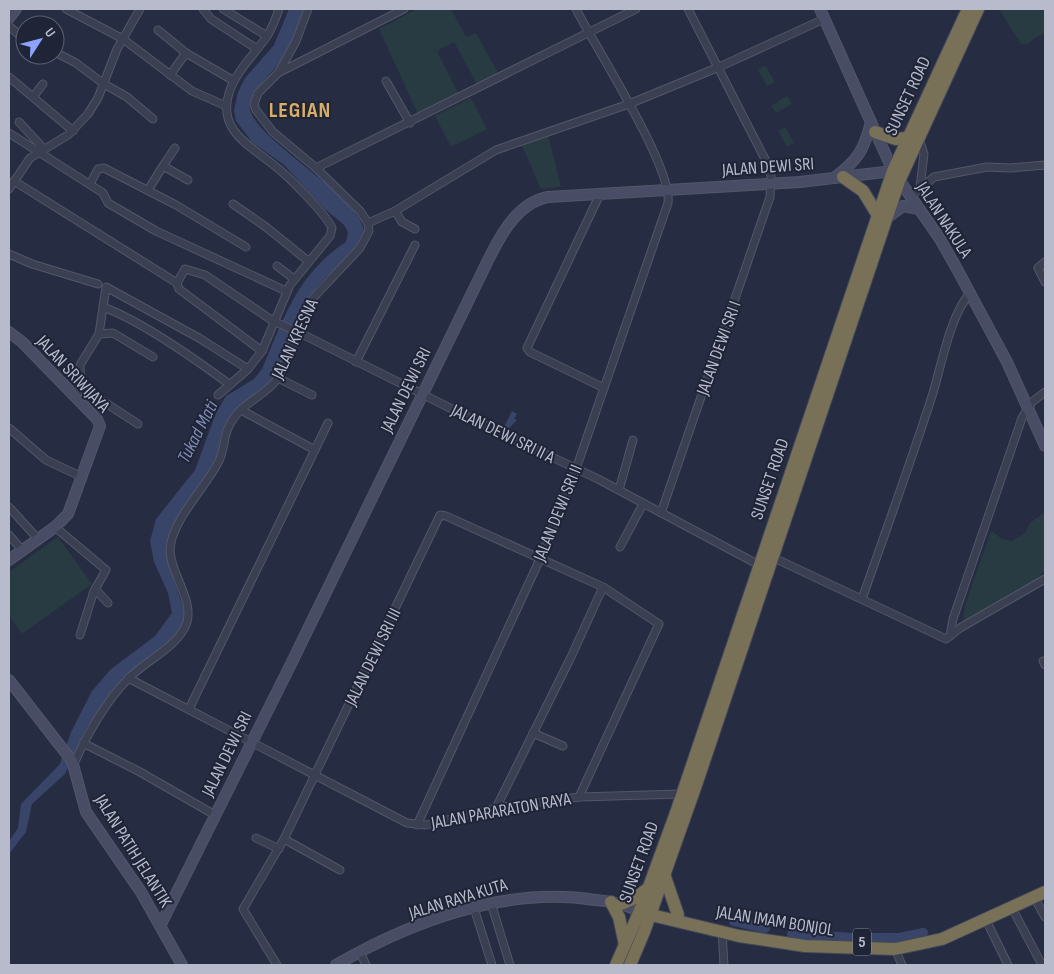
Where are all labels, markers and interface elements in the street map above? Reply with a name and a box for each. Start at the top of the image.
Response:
north arrow [15,15,65,65]
text: U [41,25,59,41]
street label: SUNSET ROAD [881,53,935,139]
district label: LEGIAN [269,97,331,124]
street label: JALAN DEWI SRI [720,153,815,181]
street label: JALAN NAKULA [911,177,977,262]
street label: JALAN KRESNA [267,295,323,383]
street label: JALAN DEWI SRI I [692,298,746,399]
street label: JALAN SRIWIJAYA [31,330,114,417]
street label: JALAN DEWI SRI [376,344,436,437]
water label: Tukad Mati [173,396,224,467]
street label: JALAN DEWI SRI II A [447,399,559,468]
street label: SUNSET ROAD [746,436,794,522]
street label: JALAN DEWI SRI II [529,462,587,565]
street label: JALAN DEWI SRI III [340,605,406,710]
street label: JALAN DEWI SRI [197,708,257,801]
street label: JALAN PARARATON RAYA [429,788,573,834]
street label: JALAN PATIH JELANTIK [89,790,177,912]
street label: SUNSET ROAD [615,819,663,905]
street label: JALAN RAYA KUTA [405,874,510,924]
street label: JALAN IMAM BONJOL [714,901,836,941]
road number: 5 [853,929,871,956]

